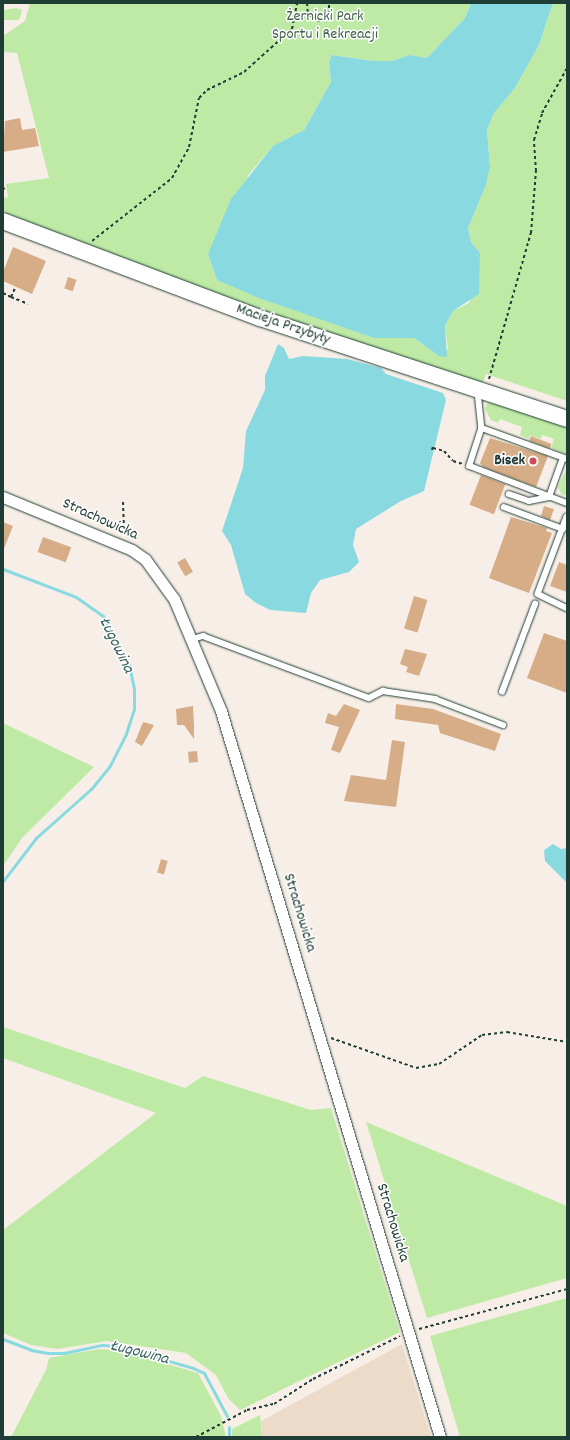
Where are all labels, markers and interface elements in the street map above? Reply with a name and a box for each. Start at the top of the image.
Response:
park label: Żernicki Park Sportu i Rekreacji [272,7,378,45]
street label: Macieja Przybyły [233,300,333,350]
place label: Bisek [494,451,525,471]
marker: Bisek [528,456,538,466]
street label: Strachowicka [59,495,141,545]
water label: Ługowina [93,615,137,677]
street label: Strachowicka [278,871,320,955]
street label: Strachowicka [371,1181,413,1265]
water label: Ługowina [108,1337,170,1371]

